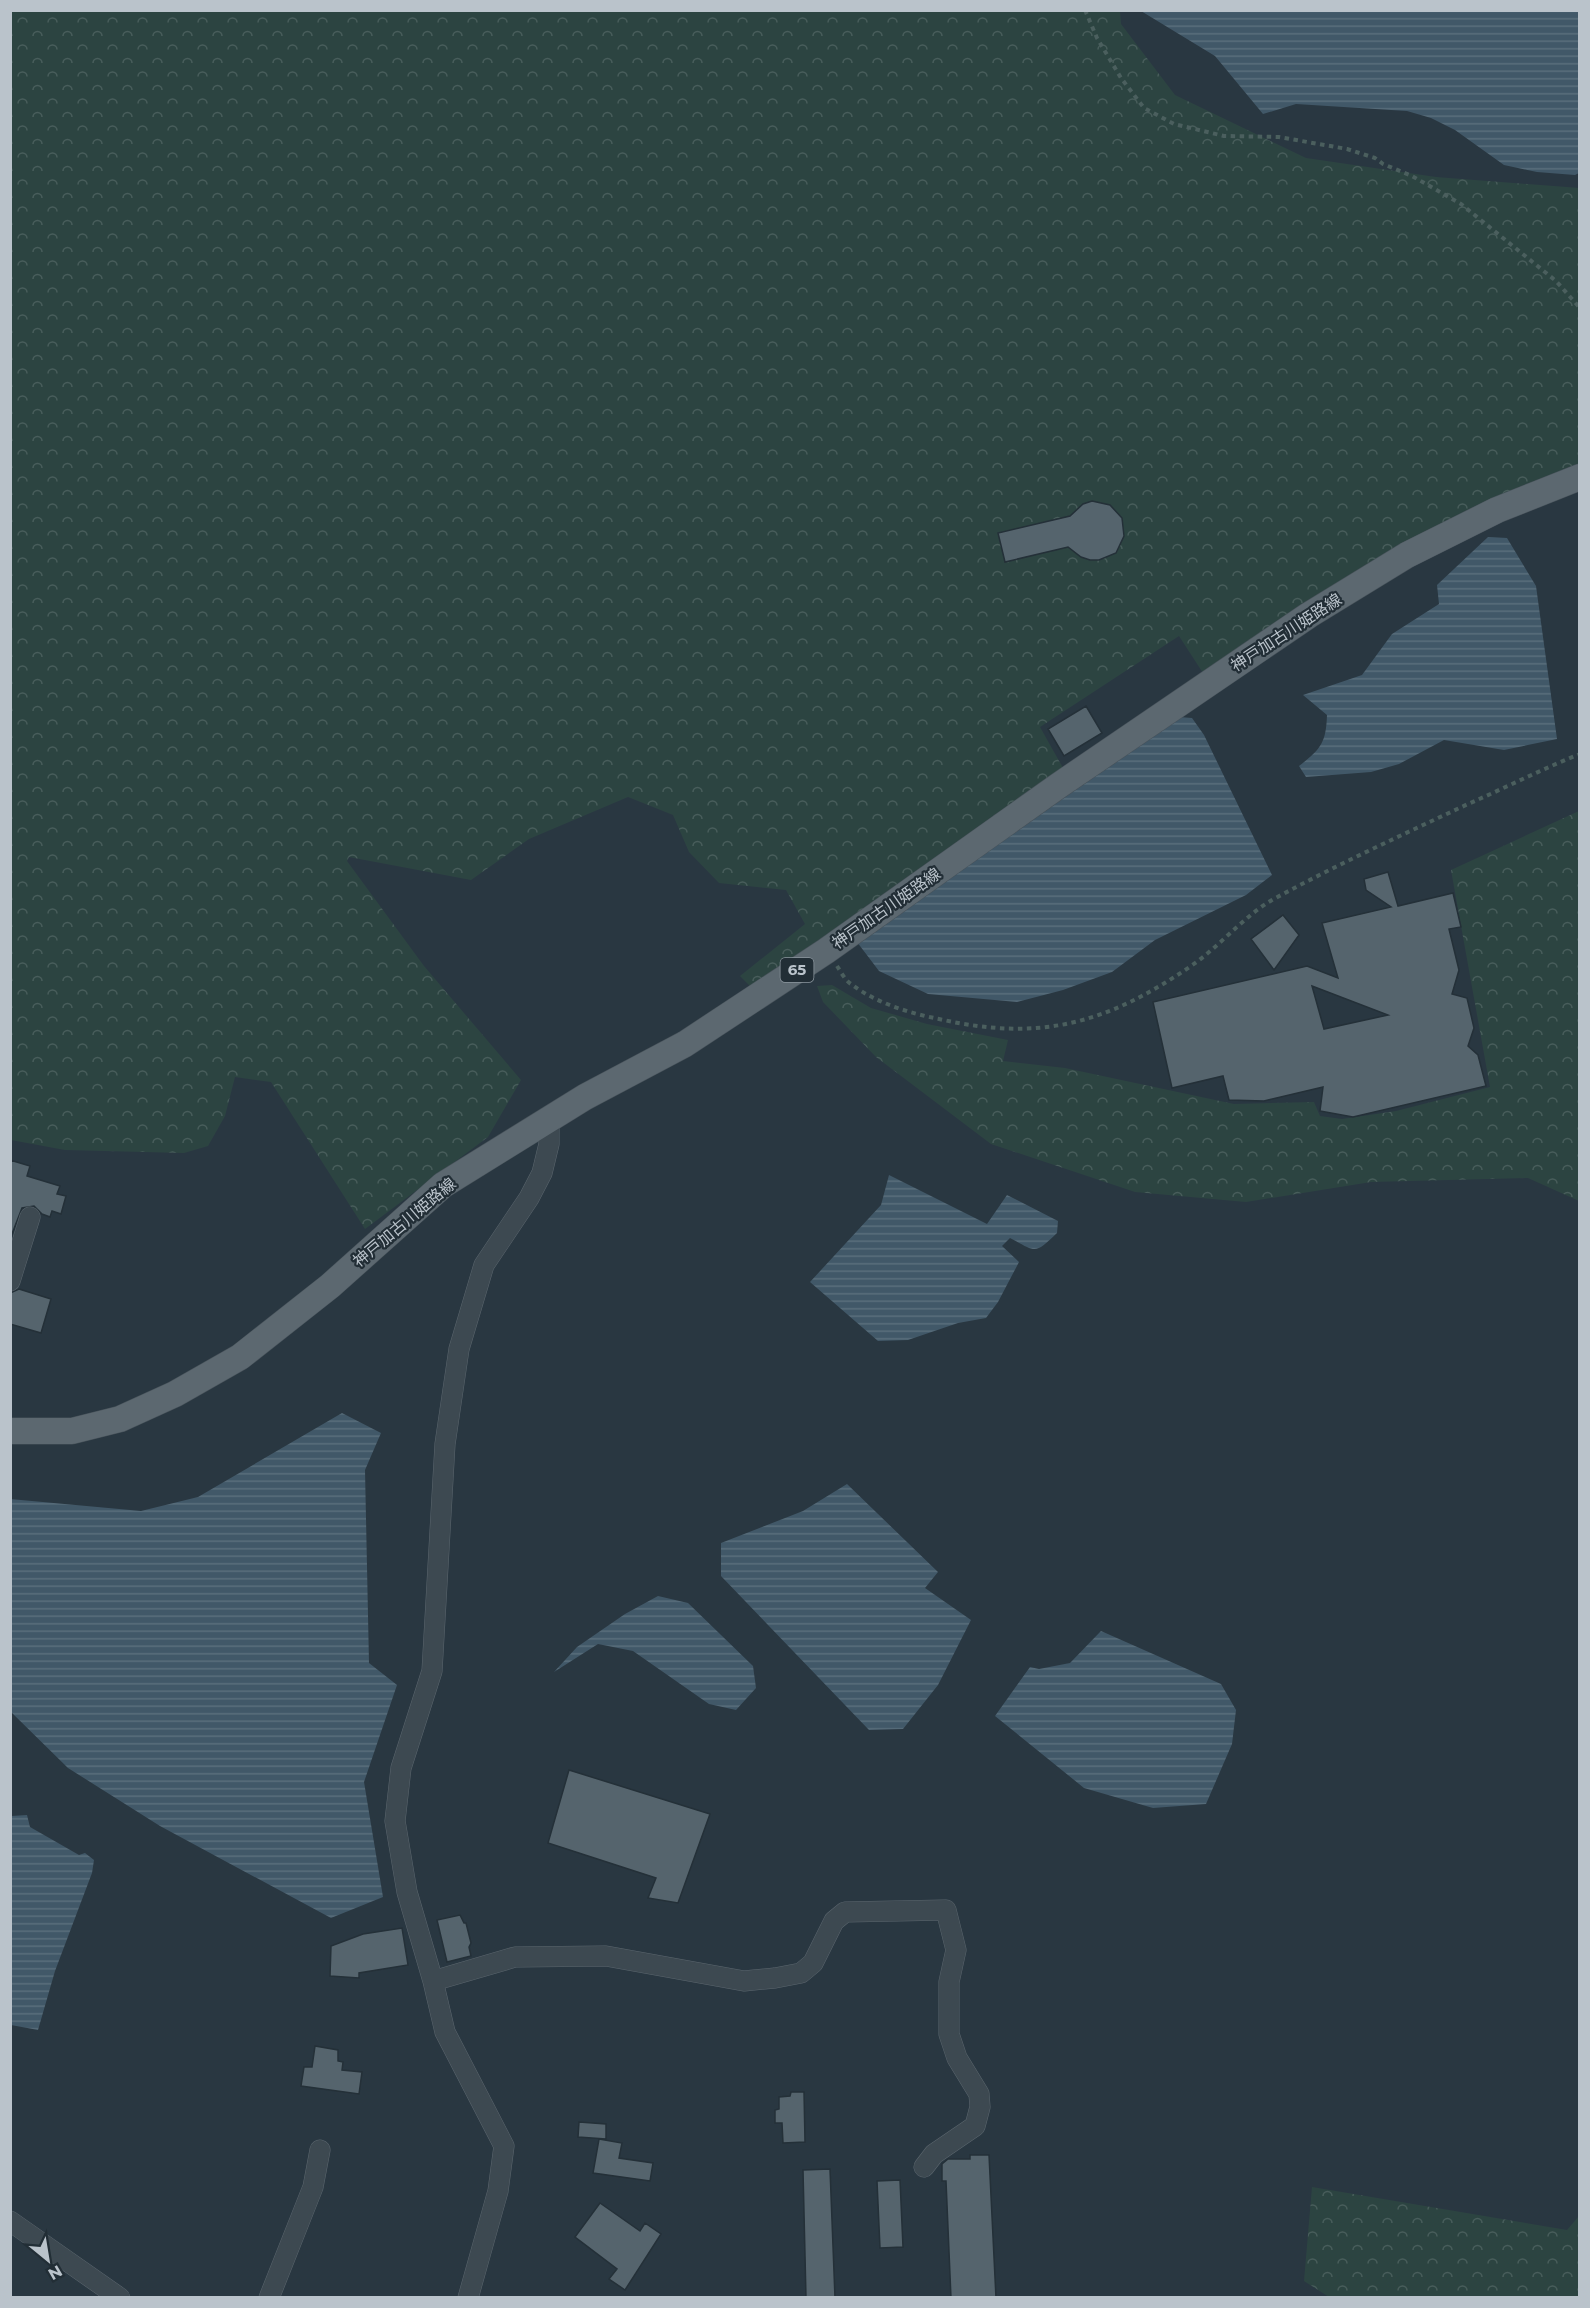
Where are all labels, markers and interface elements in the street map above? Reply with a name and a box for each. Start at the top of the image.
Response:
street label: 神戸加古川姫路線 [1227,590,1345,675]
street label: 神戸加古川姫路線 [828,864,944,953]
road number: 65 [780,958,814,982]
street label: 神戸加古川姫路線 [349,1174,459,1271]
north arrow [18,2230,78,2290]
text: N [45,2261,66,2284]

